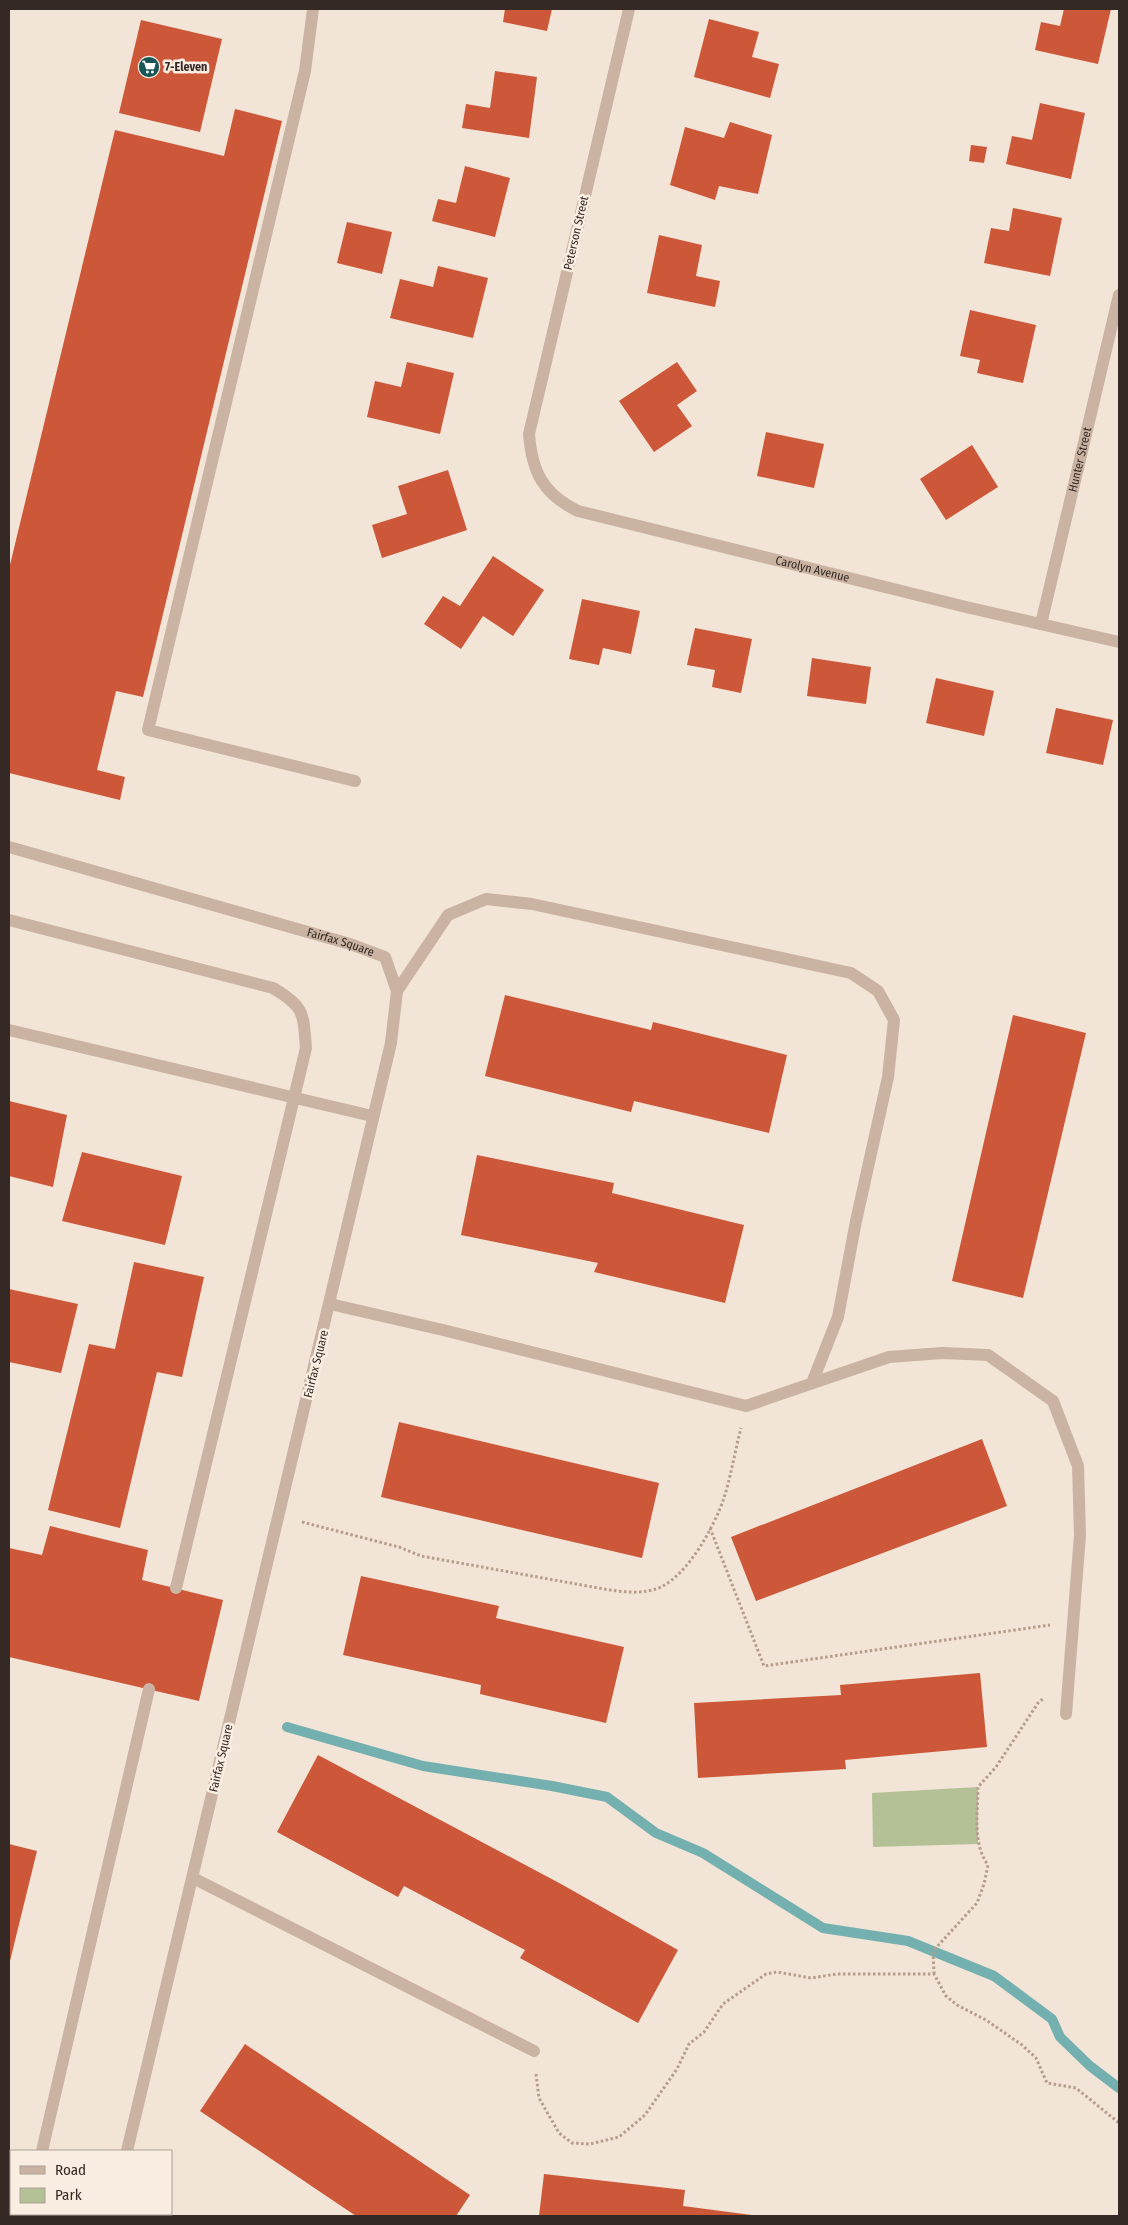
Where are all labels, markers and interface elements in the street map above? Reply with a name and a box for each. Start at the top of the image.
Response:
supermarket icon: 7-Eleven [137,55,161,79]
place label: 7-Eleven [165,60,207,74]
street label: Peterson Street [561,195,591,271]
street label: Hunter Street [1066,426,1094,493]
street label: Carolyn Avenue [774,553,851,585]
street label: Fairfax Square [306,925,376,959]
street label: Fairfax Square [301,1329,331,1399]
street label: Fairfax Square [206,1723,236,1793]
legend [10,2150,172,2215]
text: Road [55,2161,86,2179]
text: Park [55,2186,82,2204]

